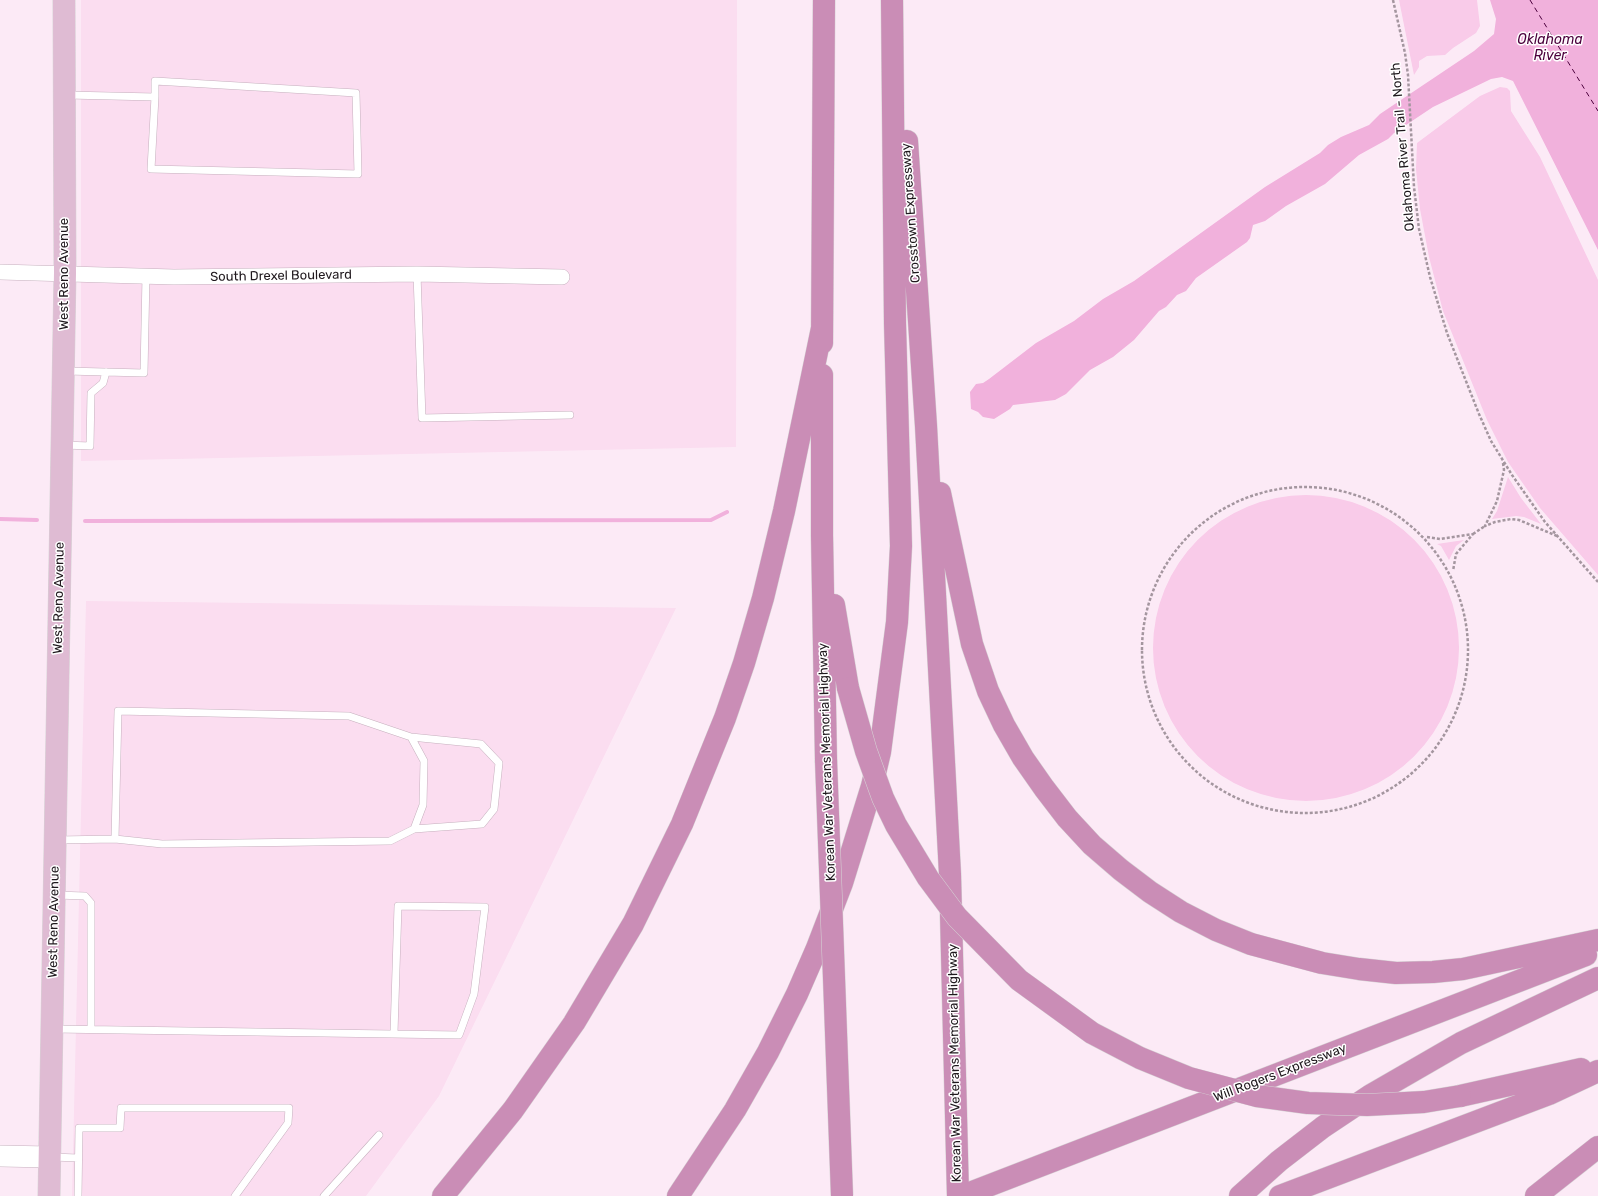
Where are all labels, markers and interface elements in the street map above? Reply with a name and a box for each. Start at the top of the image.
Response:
water label: Oklahoma River [1517,32,1583,64]
street label: Oklahoma River Trail - North [1388,62,1418,232]
street label: Crosstown Expressway [898,142,924,284]
street label: West Reno Avenue [56,218,72,330]
street label: South Drexel Boulevard [210,267,352,285]
street label: West Reno Avenue [50,542,68,654]
street label: Korean War Veterans Memorial Highway [815,643,839,881]
street label: West Reno Avenue [45,866,63,978]
street label: Korean War Veterans Memorial Highway [945,944,965,1182]
street label: Will Rogers Expressway [1211,1040,1349,1106]

